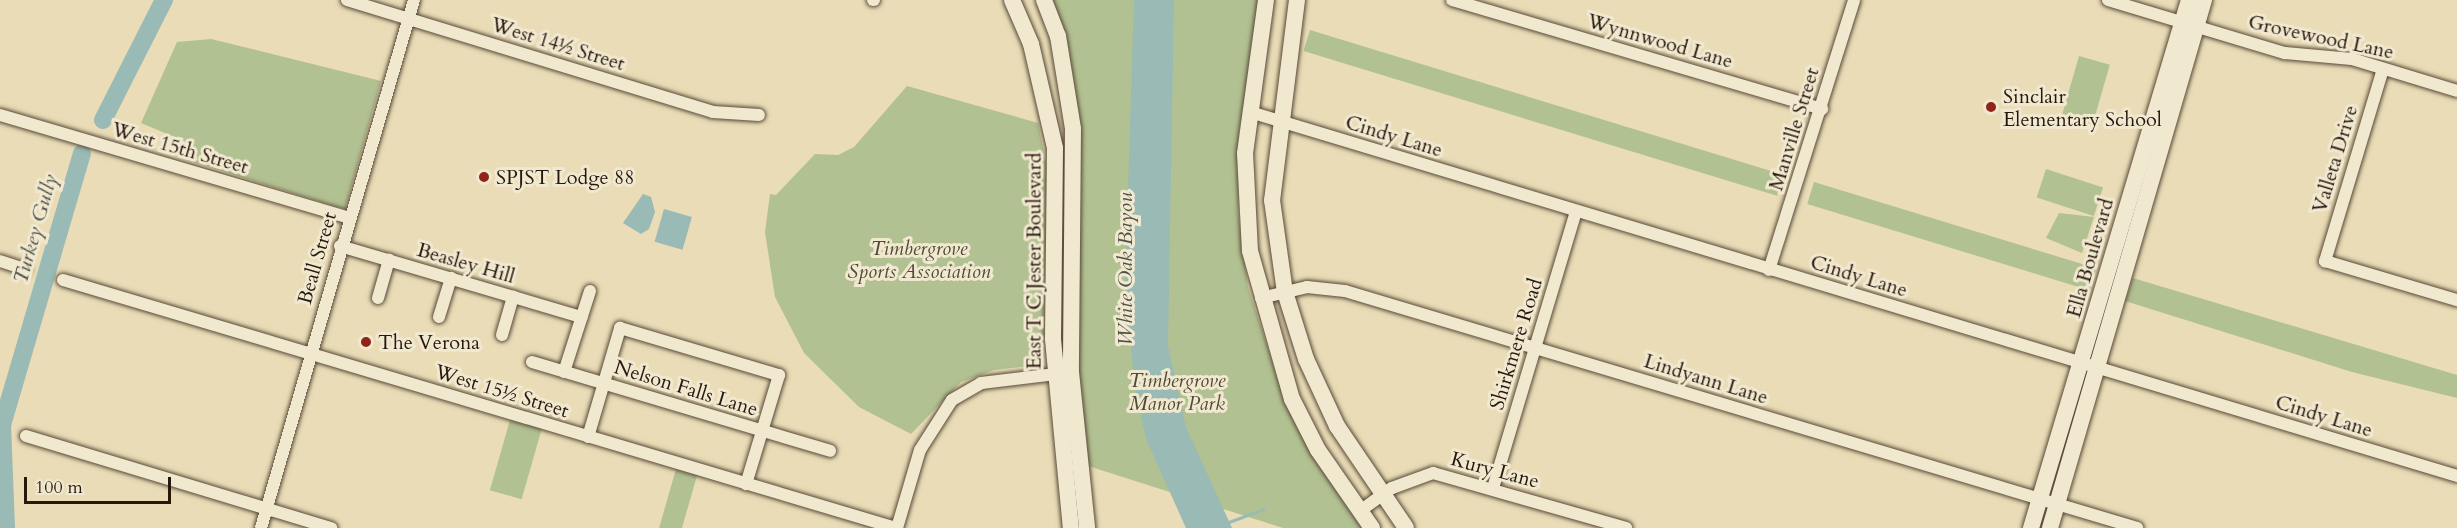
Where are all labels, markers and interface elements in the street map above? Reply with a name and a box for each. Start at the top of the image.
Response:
street label: Wynnwood Lane [1584,9,1736,73]
street label: Grovewood Lane [2246,10,2396,64]
street label: West 14½ Street [488,12,628,76]
street label: Manville Street [1764,65,1824,193]
place label: Sinclair Elementary School [2003,84,2162,131]
marker: Sinclair Elementary School [1984,100,1998,114]
street label: Valleta Drive [2307,102,2363,216]
street label: Cindy Lane [1343,110,1445,162]
street label: West 15th Street [109,117,251,179]
street label: East T C Jester Boulevard [1022,153,1046,369]
place label: SPJST Lodge 88 [496,165,634,189]
marker: SPJST Lodge 88 [477,170,491,184]
water label: Turkey Gully [8,171,64,287]
water label: White Oak Bayou [1113,192,1139,346]
street label: Ella Boulevard [2062,196,2118,320]
street label: Beall Street [292,209,342,307]
park label: Timbergrove Sports Association [847,236,991,283]
street label: Beasley Hill [414,238,518,288]
street label: Cindy Lane [1808,250,1910,302]
street label: Shirkmere Road [1485,275,1547,413]
place label: The Verona [378,330,480,354]
marker: The Verona [359,335,373,349]
street label: Lindyann Lane [1641,349,1771,409]
street label: Nelson Falls Lane [611,355,761,421]
street label: West 15½ Street [432,359,572,423]
park label: Timbergrove Manor Park [1129,368,1225,415]
street label: Cindy Lane [2273,390,2375,442]
street label: Kury Lane [1448,447,1542,493]
scale bar [27,465,174,503]
text: 100 m [35,475,83,500]

